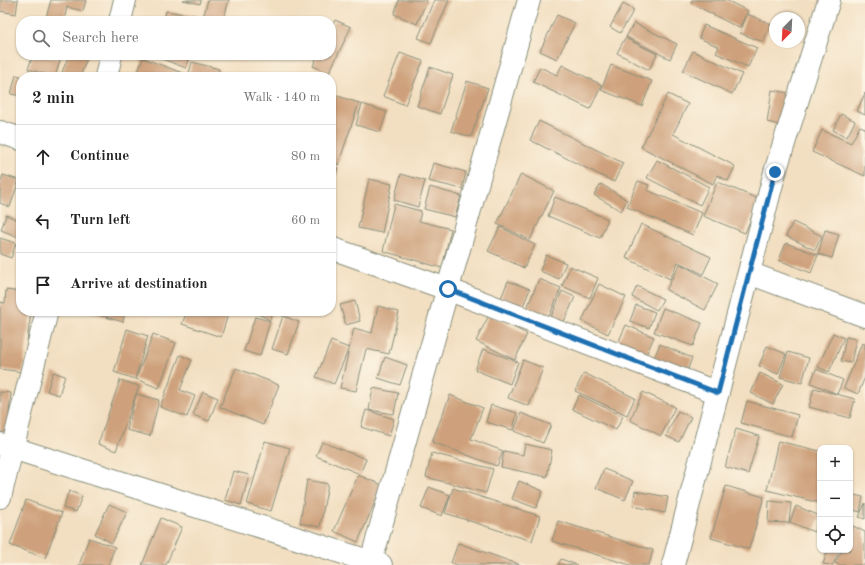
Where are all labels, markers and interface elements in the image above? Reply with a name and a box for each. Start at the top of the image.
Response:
north arrow [769,12,805,48]
search box [16,16,336,60]
icon: search [30,27,52,49]
text: Search here [62,31,139,46]
text: 2 min [32,90,75,107]
text: Walk · 140 m [243,91,320,104]
icon: ahead [32,146,54,168]
text: Continue [70,149,129,164]
text: 80 m [291,150,320,163]
route end [766,163,784,181]
icon: left [32,210,54,232]
text: Turn left [70,213,130,228]
text: 60 m [291,214,320,227]
icon: arrive [32,274,54,296]
text: Arrive at destination [70,277,208,292]
route start [439,280,457,298]
map controls [817,445,853,553]
button: + [817,445,853,481]
button: − [817,481,853,517]
button: locate [817,517,853,553]

